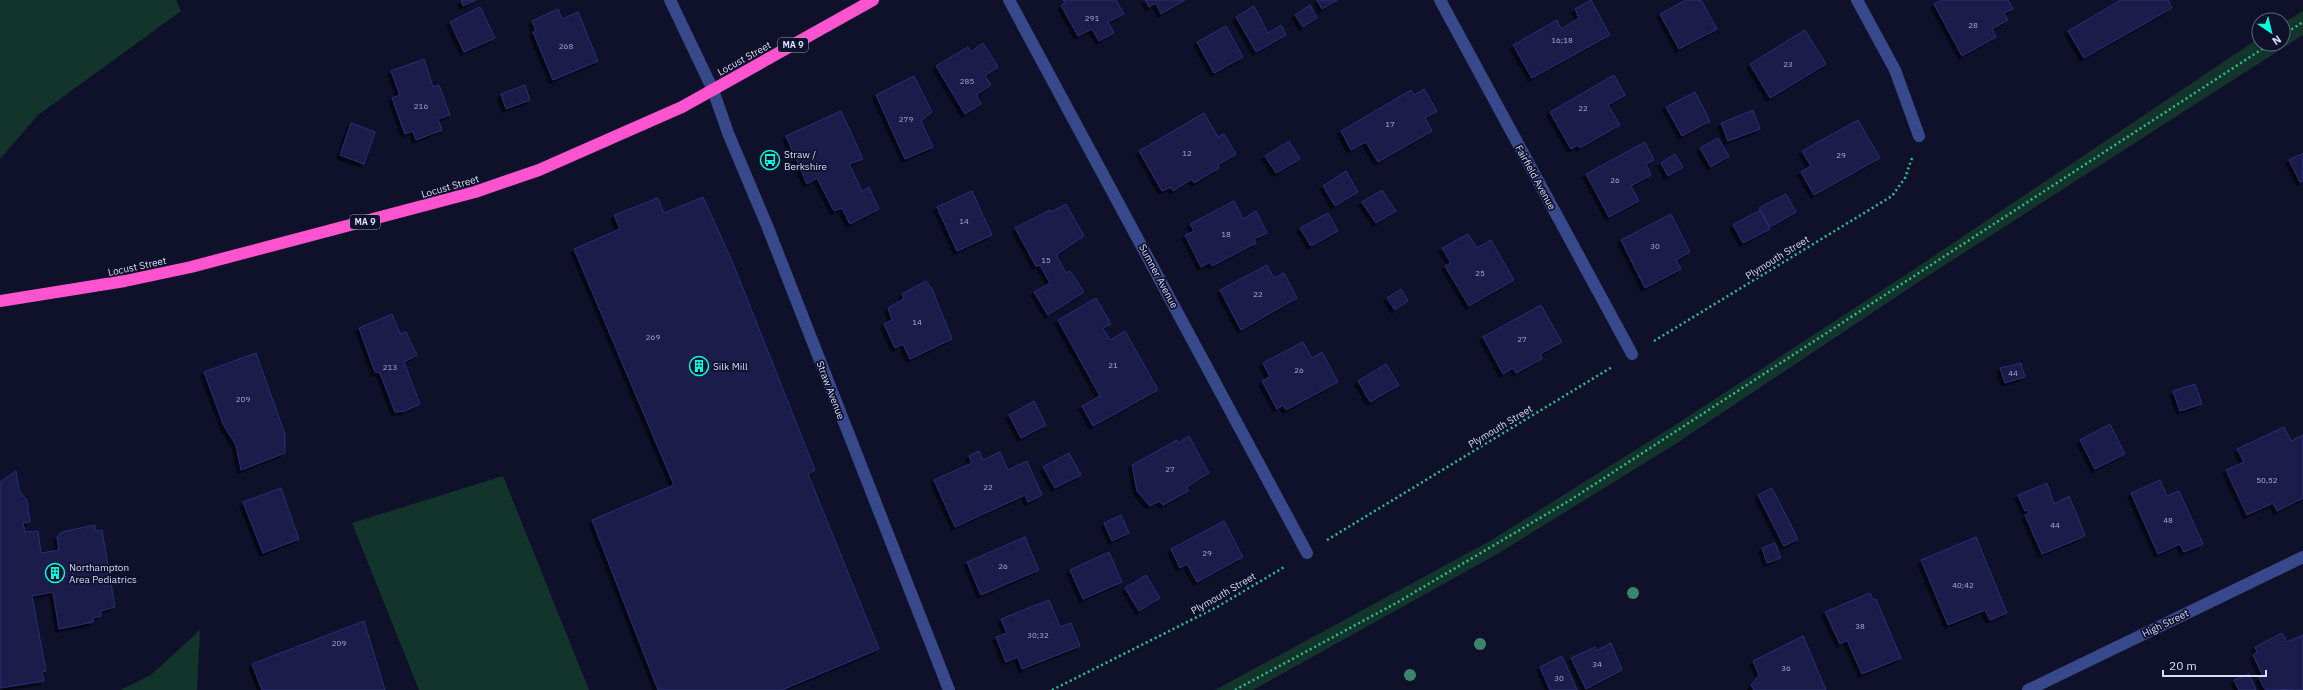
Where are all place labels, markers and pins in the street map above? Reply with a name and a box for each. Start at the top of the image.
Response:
place label: Straw / Berkshire [784,148,828,173]
bus stop icon: Straw / Berkshire [759,149,781,171]
building icon: Silk Mill [688,355,710,377]
place label: Silk Mill [713,360,748,373]
place label: Northampton Area Pediatrics [69,561,137,586]
building icon: Northampton Area Pediatrics [44,562,66,584]

